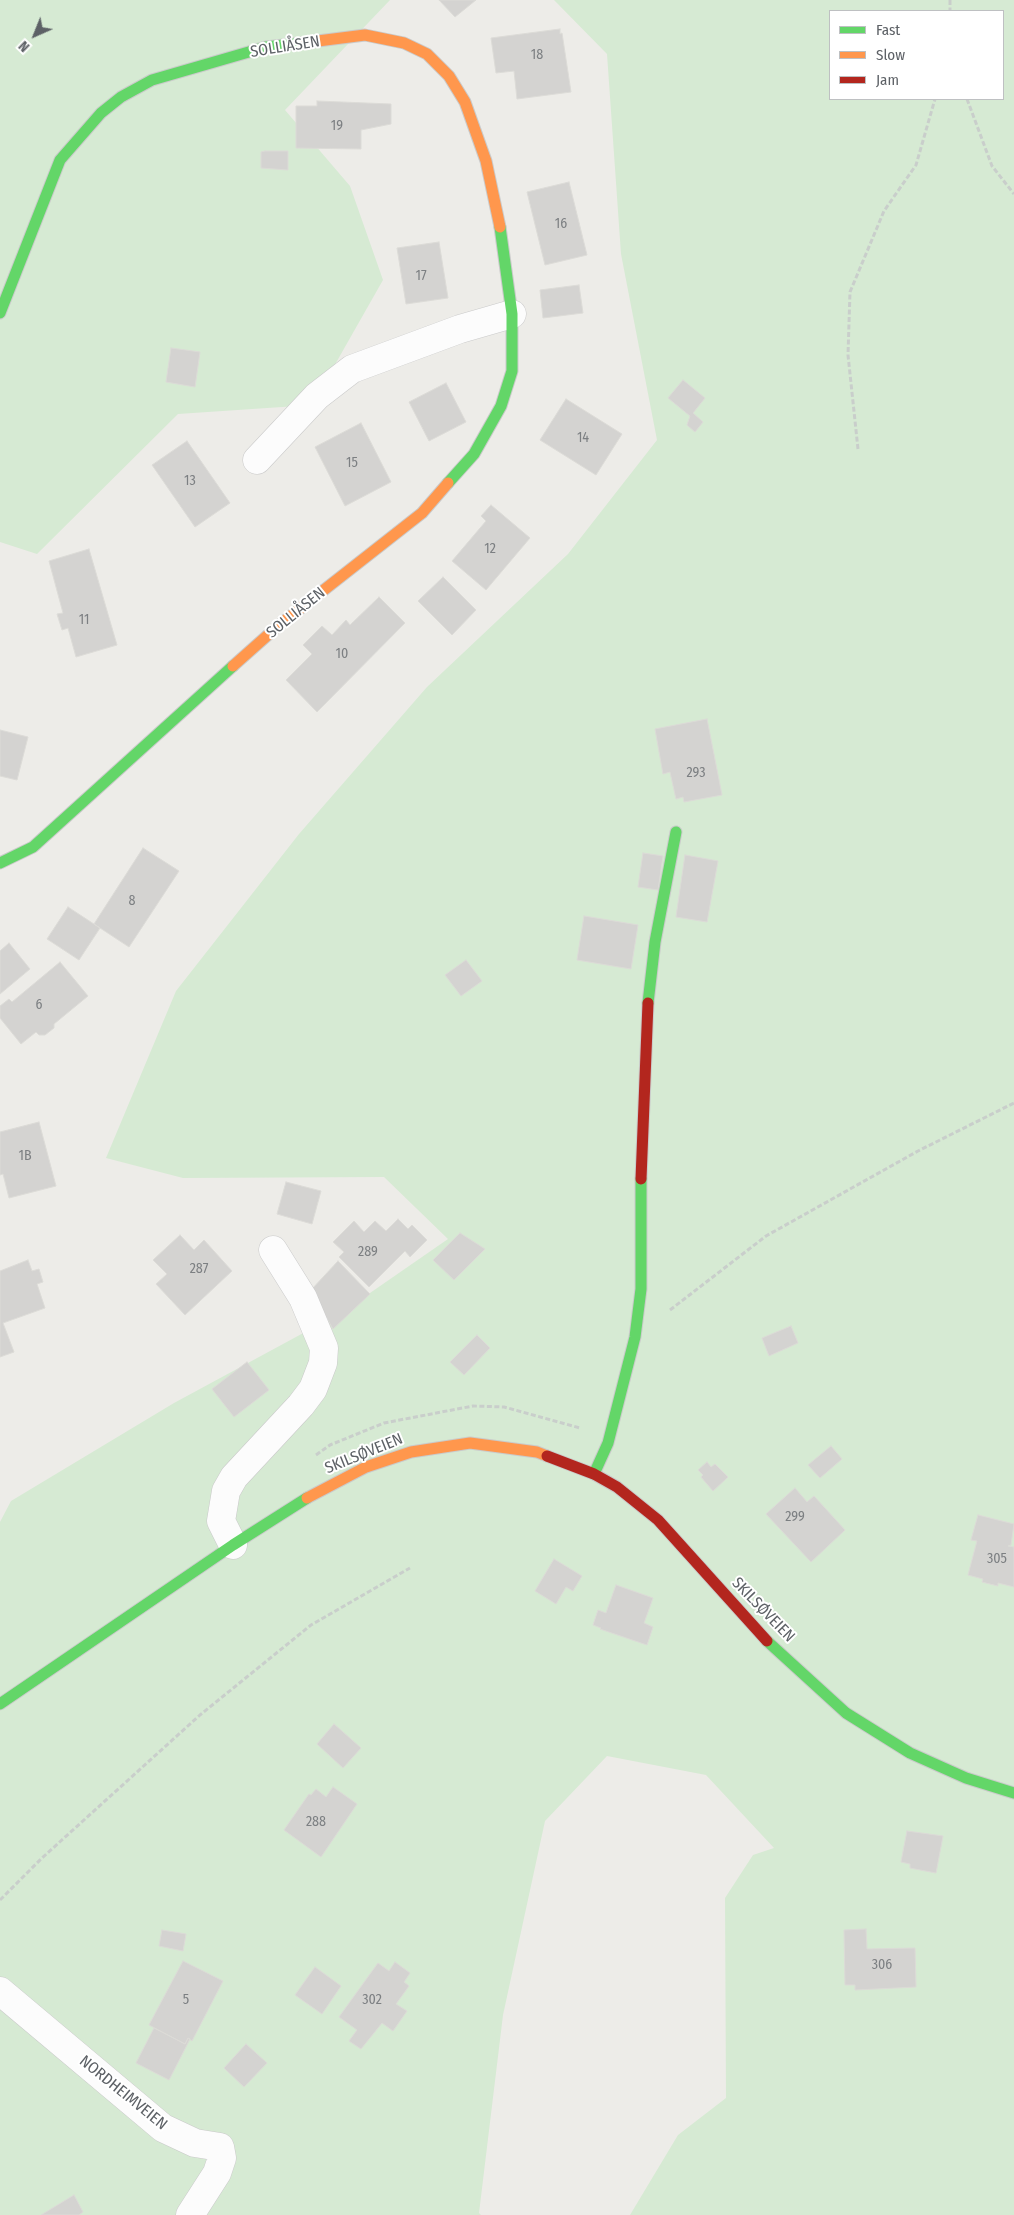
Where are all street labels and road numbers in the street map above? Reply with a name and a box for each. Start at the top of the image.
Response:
street label: SOLLIÅSEN [249,32,321,62]
street label: SOLLIÅSEN [263,584,329,642]
street label: SKILSØVEIEN [322,1430,406,1478]
street label: SKILSØVEIEN [727,1574,799,1646]
street label: NORDHEIMVEIEN [75,2052,171,2134]

